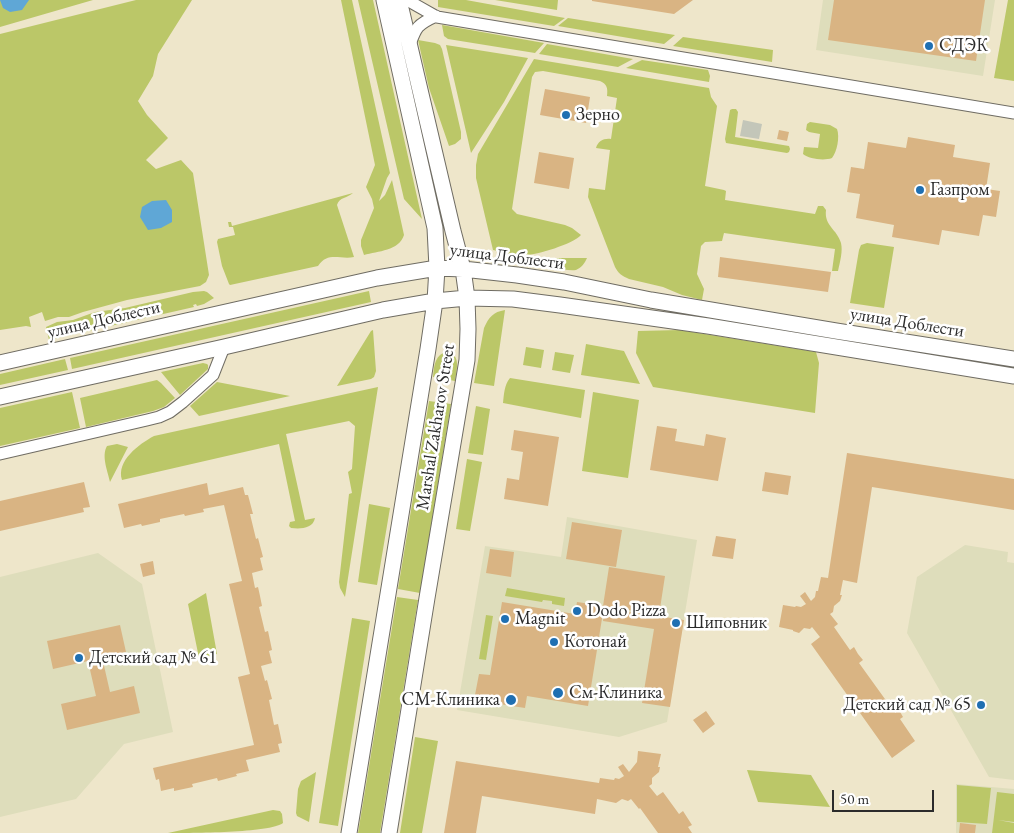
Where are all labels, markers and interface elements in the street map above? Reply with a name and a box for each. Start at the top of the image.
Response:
place label: СДЭК [939,35,988,57]
marker: СДЭК [923,40,935,52]
place label: Зерно [576,104,620,126]
marker: Зерно [560,109,572,121]
place label: Газпром [930,179,990,201]
marker: Газпром [914,184,926,196]
street label: улица Доблести [449,239,565,275]
street label: улица Доблести [46,297,162,343]
street label: улица Доблести [849,303,965,343]
street label: Marshal Zakharov Street [412,342,460,512]
place label: Dodo Pizza [587,600,666,622]
marker: Dodo Pizza [571,605,583,617]
place label: Magnit [515,608,565,630]
place label: Шиповник [686,612,767,634]
marker: Magnit [499,613,511,625]
marker: Шиповник [670,617,682,629]
place label: Котонай [564,631,627,653]
marker: Котонай [548,636,560,648]
place label: Детский сад № 61 [89,647,217,669]
marker: Детский сад № 61 [73,652,85,664]
place label: См-Клиника [569,682,662,704]
marker: См-Клиника [551,686,565,700]
place label: СМ-Клиника [402,689,500,711]
marker: СМ-Клиника [504,693,518,707]
place label: Детский сад № 65 [843,694,971,716]
marker: Детский сад № 65 [975,699,987,711]
scale bar [834,780,936,812]
text: 50 m [840,789,869,808]

